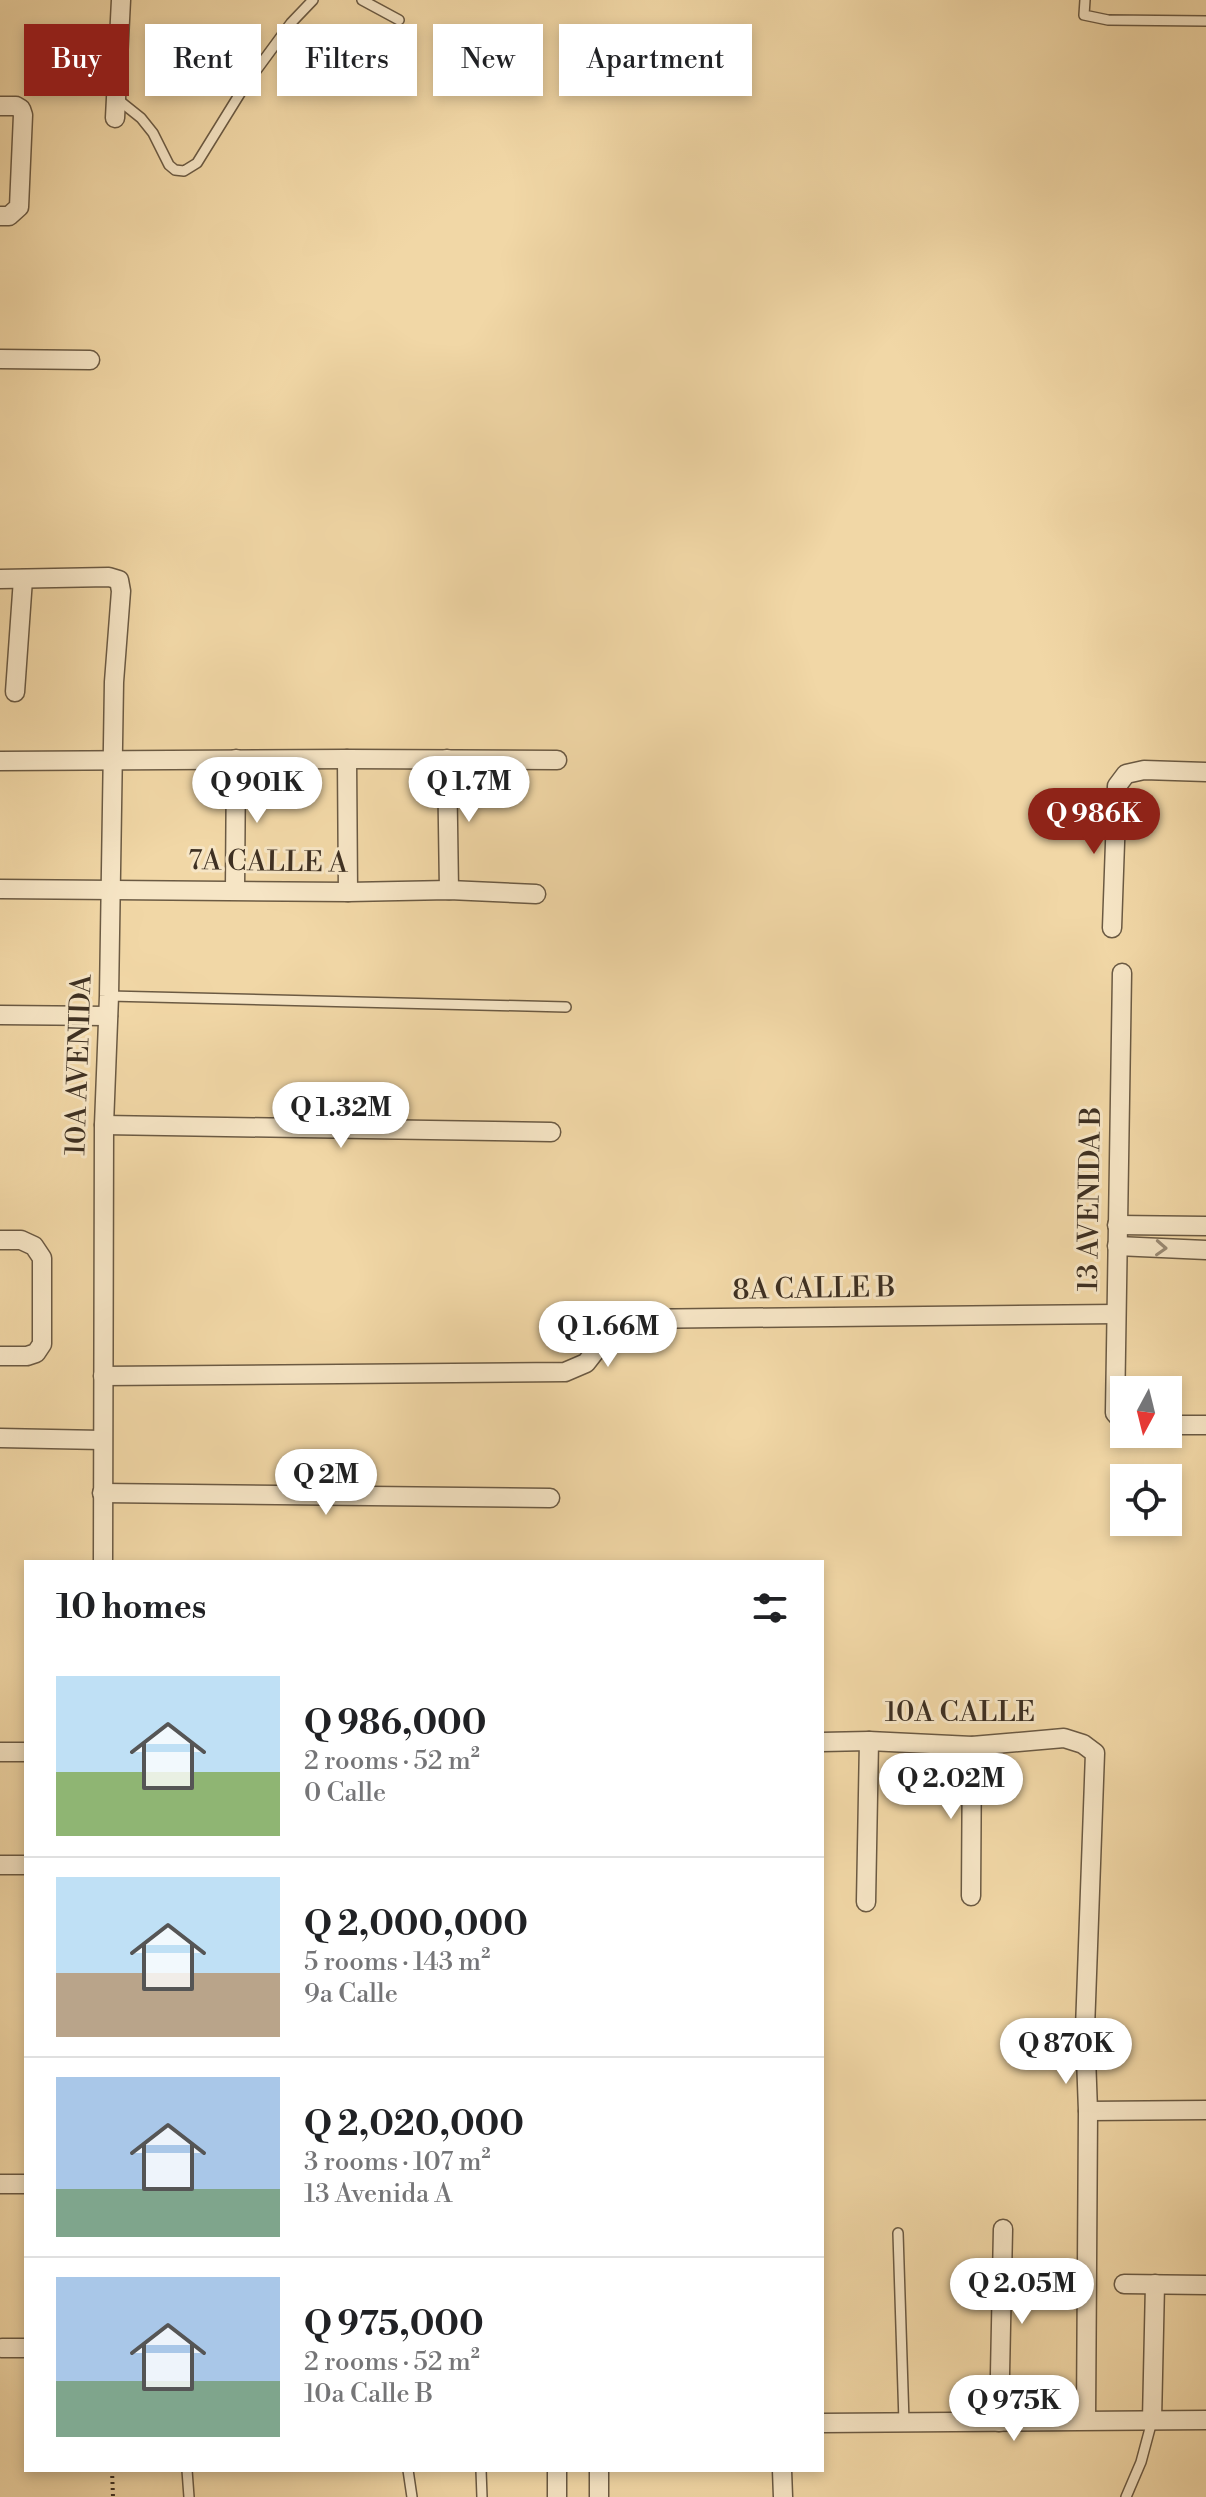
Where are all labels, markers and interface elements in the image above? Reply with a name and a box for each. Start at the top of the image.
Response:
chip: Buy [24,24,129,96]
chip: Rent [145,24,261,96]
chip: Filters [277,24,417,96]
chip: New [433,24,543,96]
chip: Apartment [559,24,752,96]
pin: Q 1.7M [404,756,534,824]
pin: Q 901K [192,757,322,825]
text: Q 1.7M [427,766,511,798]
text: Q 901K [210,767,304,799]
pin: Q 986K [1029,788,1159,856]
text: Q 986K [1046,798,1142,830]
street label: 7A CALLE A [188,843,349,881]
street label: 10A AVENIDA [58,973,100,1156]
pin: Q 1.32M [267,1082,415,1150]
text: Q 1.32M [290,1092,392,1124]
street label: 13 AVENIDA B [1071,1106,1109,1292]
one-way arrow [1155,1239,1168,1256]
street label: 8A CALLE B [732,1270,896,1308]
pin: Q 1.66M [534,1301,682,1369]
text: Q 1.66M [557,1311,659,1343]
north arrow [1110,1376,1182,1448]
map controls [1110,1376,1182,1536]
pin: Q 2M [279,1449,373,1517]
text: Q 2M [293,1459,359,1491]
button: locate [1110,1464,1182,1536]
icon: filters [748,1586,792,1630]
text: 10 homes [56,1587,206,1629]
street label: 10A CALLE [885,1695,1035,1730]
text: Q 986,000 [304,1703,487,1745]
icon: home [120,1708,216,1804]
text: 2 rooms · 52 m² [304,1745,480,1777]
pin: Q 2.02M [877,1753,1025,1821]
text: Q 2.02M [897,1763,1005,1795]
text: 0 Calle [304,1777,386,1809]
text: Q 2,000,000 [304,1904,528,1946]
icon: home [120,1909,216,2005]
text: 5 rooms · 143 m² [304,1946,490,1978]
text: 9a Calle [304,1978,398,2010]
pin: Q 870K [1001,2018,1131,2086]
text: Q 870K [1018,2028,1114,2060]
text: Q 2,020,000 [304,2104,524,2146]
icon: home [120,2109,216,2205]
text: 3 rooms · 107 m² [304,2146,491,2178]
text: 13 Avenida A [304,2178,452,2210]
pin: Q 2.05M [948,2258,1096,2326]
text: Q 2.05M [968,2268,1076,2300]
text: Q 975,000 [304,2304,484,2346]
icon: home [120,2309,216,2405]
text: 2 rooms · 52 m² [304,2346,480,2378]
pin: Q 975K [949,2375,1079,2443]
text: 10a Calle B [304,2378,433,2410]
text: Q 975K [967,2385,1061,2417]

